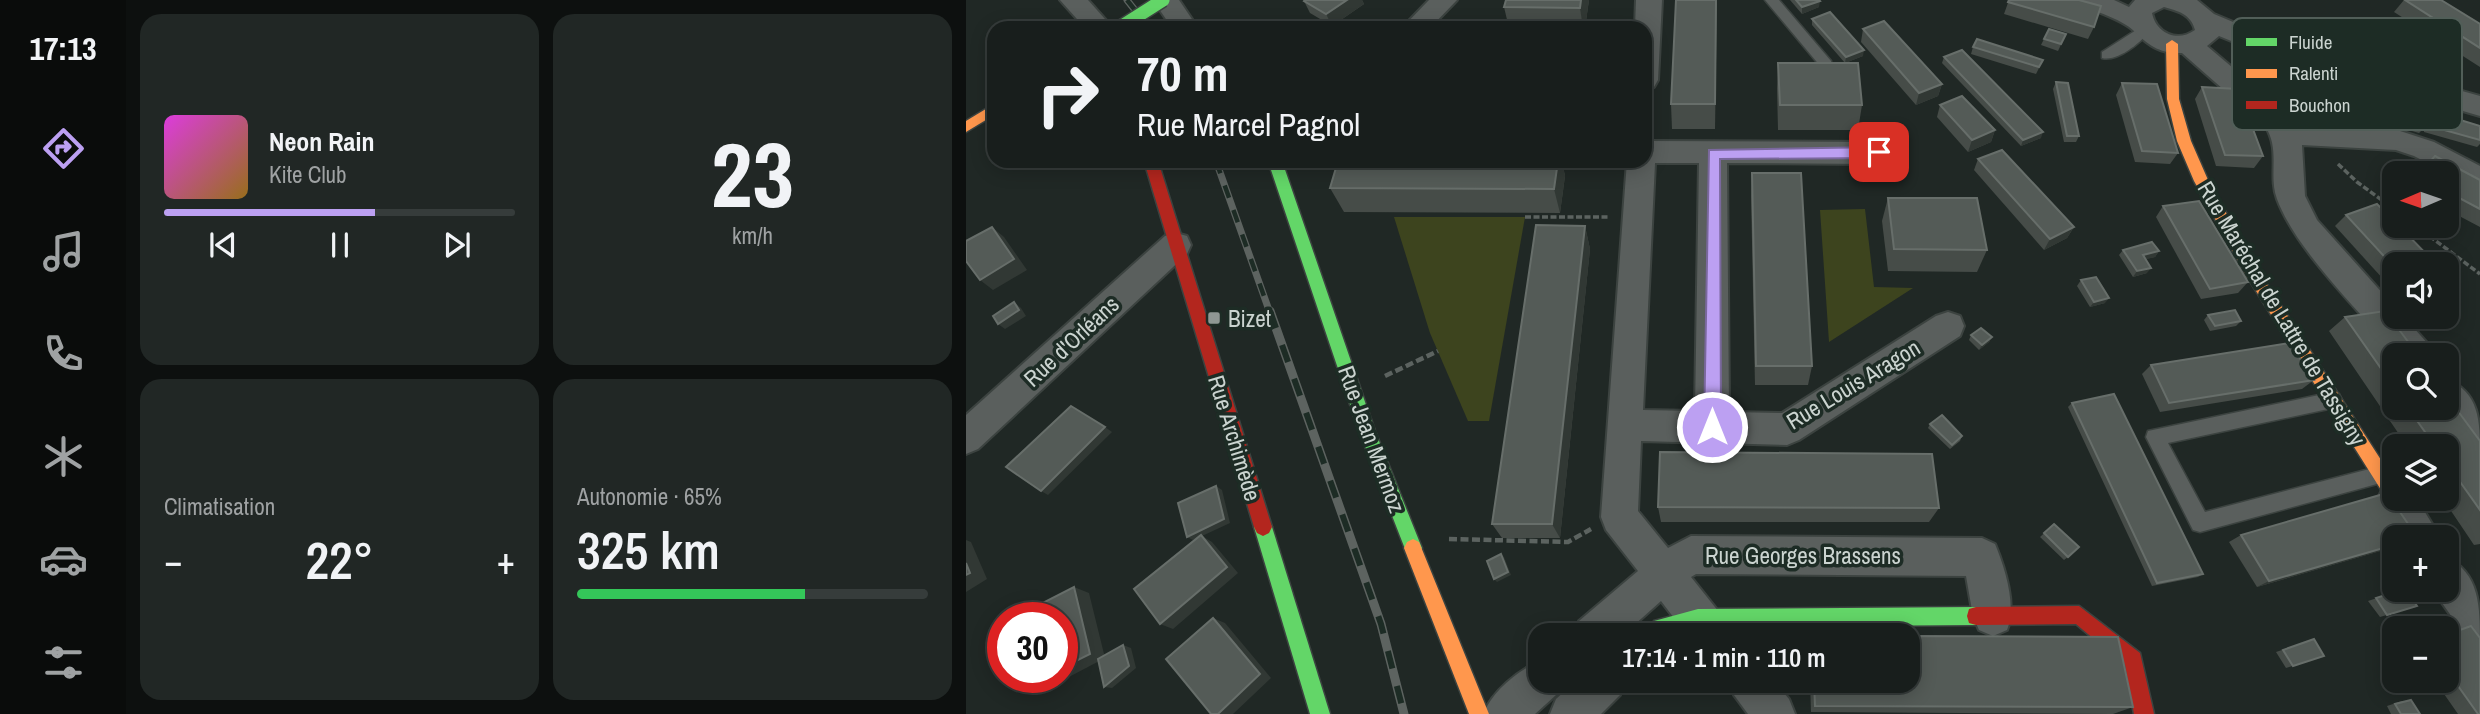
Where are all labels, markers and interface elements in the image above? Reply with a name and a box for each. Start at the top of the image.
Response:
legend [2232,18,2462,130]
text: 17:13 [29,27,97,70]
text: Fluide [2289,29,2332,55]
text: 70 m [1137,40,1229,106]
icon: right [1022,49,1113,140]
text: Ralenti [2289,60,2338,86]
text: Bouchon [2289,92,2351,118]
text: Rue Marcel Pagnol [1137,103,1360,146]
text: 23 [711,113,794,235]
pin [1849,122,1909,182]
icon: directions [39,124,88,173]
text: Neon Rain [269,124,374,159]
icon: arrive [1860,133,1898,171]
text: Kite Club [269,159,347,190]
north arrow [2382,161,2459,238]
map controls [2382,161,2459,693]
street label: Rue Maréchal de Lattre de Tassigny [2191,175,2374,451]
text: km/h [732,220,773,251]
icon: previous [204,226,242,264]
icon: pause [321,226,359,264]
icon: next [438,226,476,264]
icon: music [39,227,88,276]
button: sound [2382,252,2459,329]
street label: Rue d'Orléans [1017,289,1125,393]
place label: Bizet [1228,303,1271,334]
marker: Bizet [1206,310,1222,326]
icon: phone [39,329,88,378]
street label: Rue Louis Aragon [1780,332,1926,436]
button: search [2382,343,2459,420]
street label: Rue Jean Mermoz [1331,361,1413,517]
street label: Rue Archimède [1201,371,1269,505]
position arrow [1675,390,1749,464]
icon: climate [39,432,88,481]
button: layers [2382,434,2459,511]
text: Autonomie · 65% [577,481,722,512]
text: Climatisation [164,491,275,522]
text: 325 km [577,515,720,585]
text: 22° [305,525,374,595]
button: + [2382,525,2459,602]
icon: car [39,535,88,584]
text: − [164,535,182,586]
text: + [497,535,515,586]
street label: Rue Georges Brassens [1705,540,1901,571]
speed limit sign: 30 [987,602,1078,693]
button: − [2382,616,2459,693]
icon: filters [39,638,88,687]
text: 17:14 · 1 min · 110 m [1622,640,1826,675]

